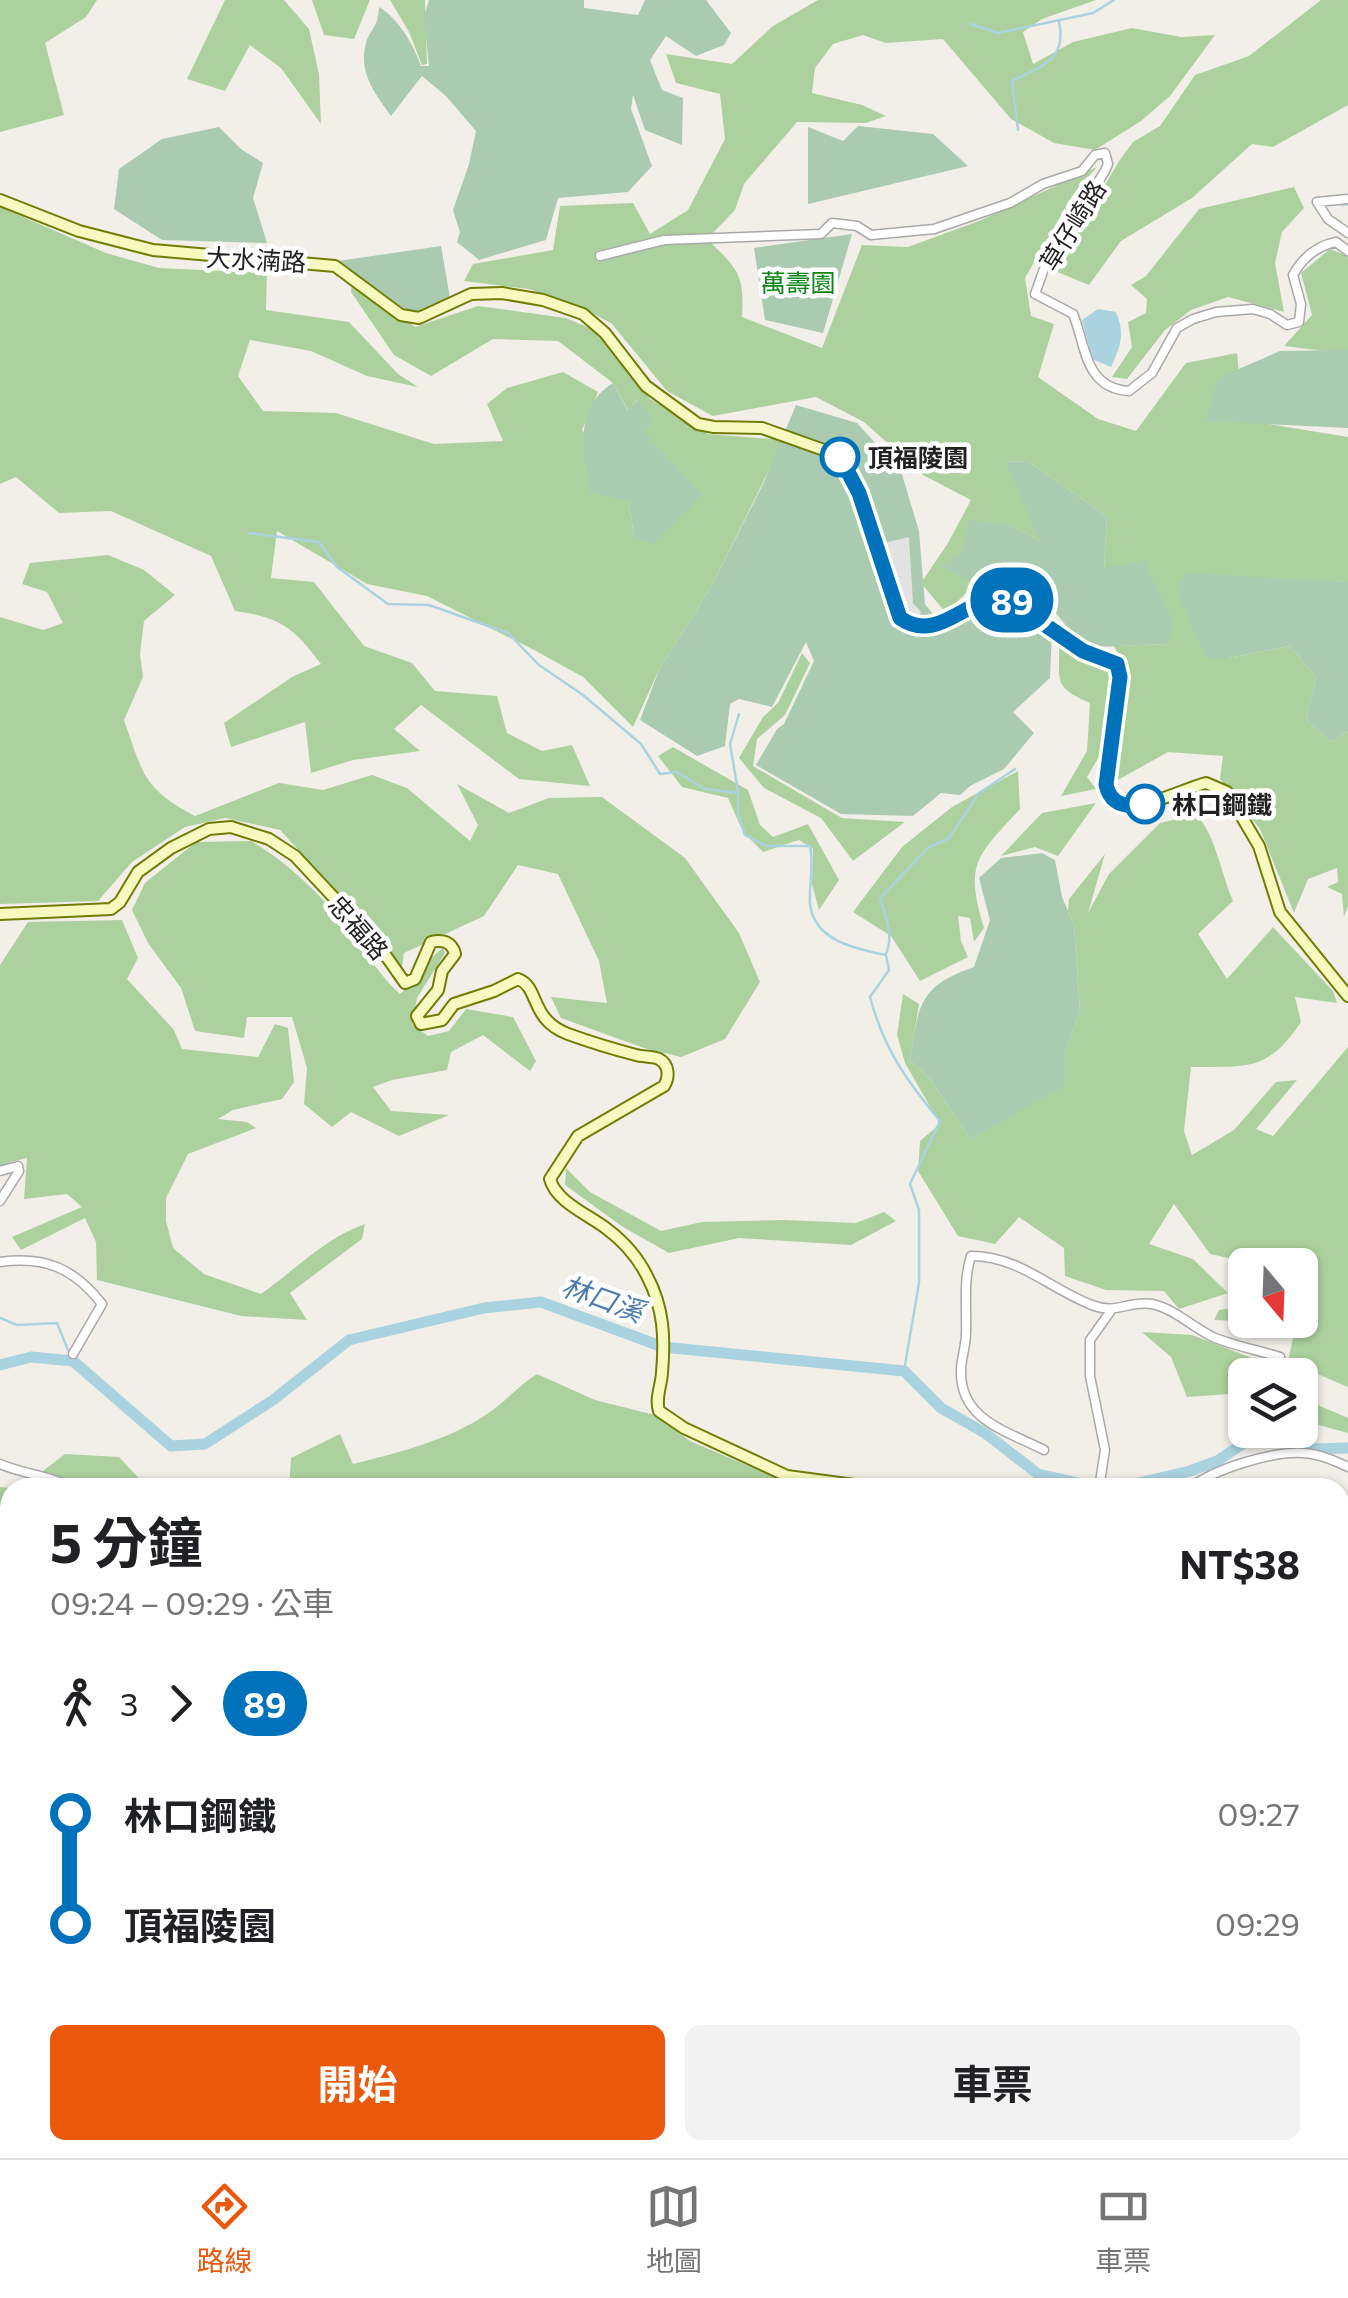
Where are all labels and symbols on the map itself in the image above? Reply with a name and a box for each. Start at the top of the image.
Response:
street label: 草仔崎路 [1033,175,1111,275]
street label: 大水湳路 [205,241,307,277]
park label: 萬壽園 [760,267,836,297]
marker: 頂福陵園 [821,438,859,476]
place label: 頂福陵園 [868,442,968,472]
line badge: 89 [967,568,1057,632]
marker: 林口鋼鐵 [1126,785,1164,823]
place label: 林口鋼鐵 [1172,789,1272,819]
street label: 忠福路 [323,889,395,965]
north arrow [1228,1248,1318,1338]
water label: 林口溪 [558,1268,652,1330]

